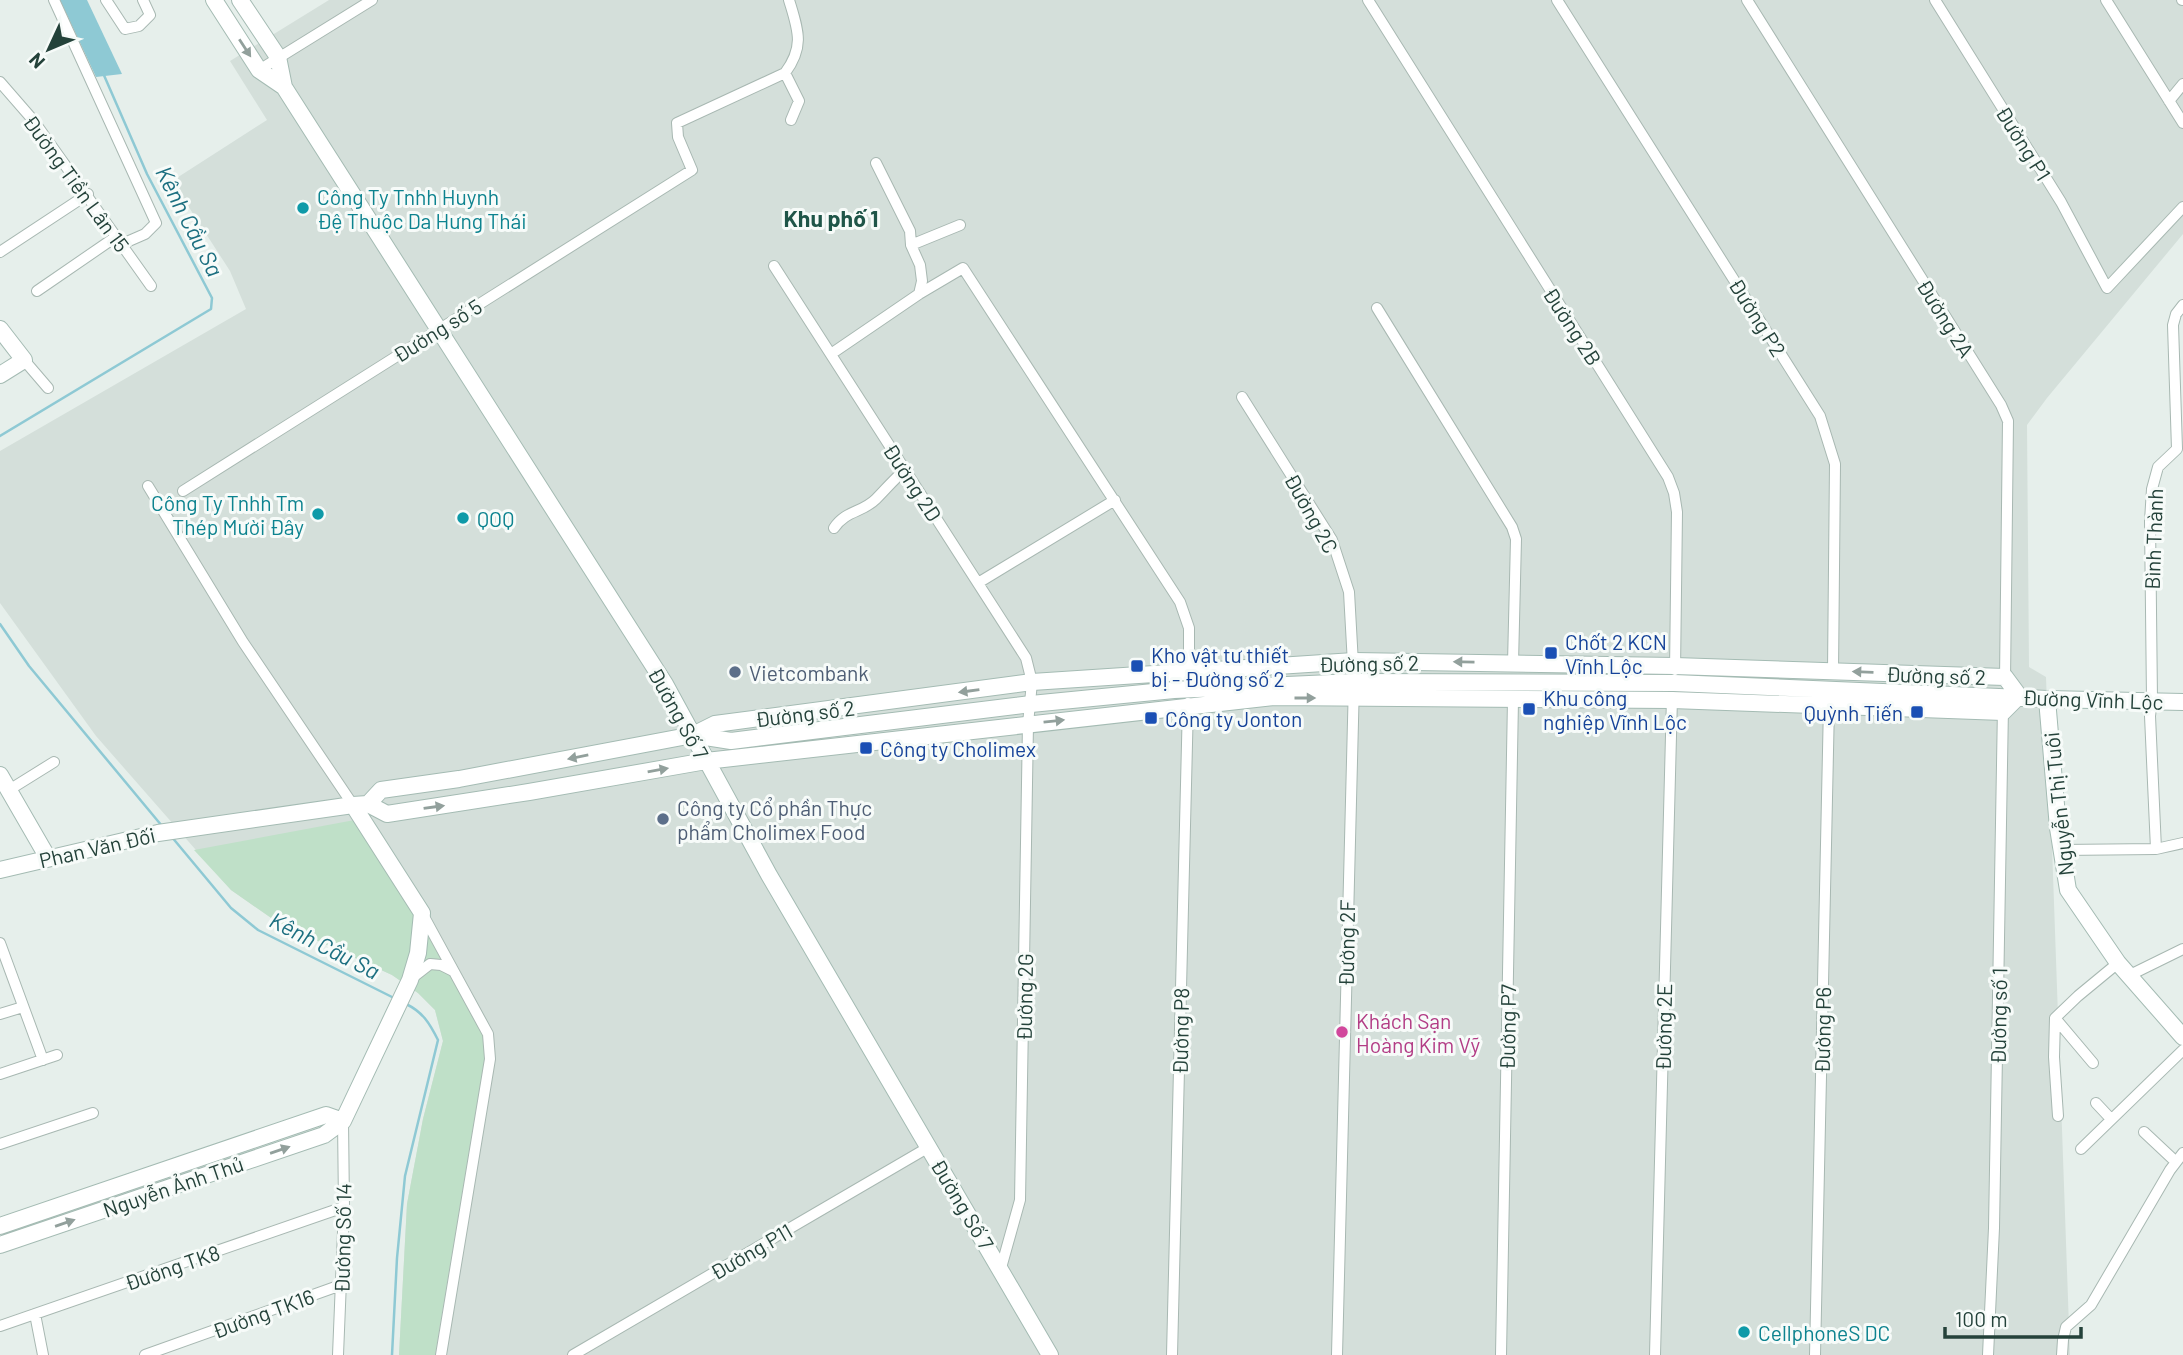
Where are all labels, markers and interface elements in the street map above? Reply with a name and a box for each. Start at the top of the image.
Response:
north arrow [14,14,84,84]
one-way arrow [238,38,251,57]
text: N [24,49,49,74]
street label: Đường P1 [1991,101,2057,185]
street label: Đường Tiền Lân 15 [19,110,135,256]
water label: Kênh Cầu Sa [150,161,230,281]
place label: Công Ty Tnhh Huynh Đệ Thuộc Da Hưng Thái [317,184,527,233]
marker: Công Ty Tnhh Huynh Đệ Thuộc Da Hưng Thái [295,200,311,216]
district label: Khu phố 1 [783,204,879,232]
street label: Đường P2 [1724,273,1792,361]
street label: Đường 2A [1912,274,1980,362]
street label: Đường 2B [1539,282,1607,370]
street label: Đường số 5 [388,293,486,367]
street label: Đường 2D [879,438,947,526]
street label: Đường 2C [1280,469,1344,557]
street label: Bình Thành [2139,488,2167,590]
place label: Công Ty Tnhh Tm Thép Mười Đây [151,490,304,539]
marker: Công Ty Tnhh Tm Thép Mười Đây [310,506,326,522]
place label: QOQ [477,506,514,531]
marker: QOQ [455,510,471,526]
place label: Chốt 2 KCN Vĩnh Lộc [1565,629,1667,678]
place label: Kho vật tư thiết bị - Đường số 2 [1151,642,1289,691]
marker: Chốt 2 KCN Vĩnh Lộc [1543,645,1559,661]
street label: Đường số 2 [1319,650,1419,676]
one-way arrow [1453,656,1475,668]
marker: Kho vật tư thiết bị - Đường số 2 [1129,658,1145,674]
place label: Vietcombank [749,660,869,685]
street label: Đường số 2 [1885,661,1987,689]
street label: Đường Số 7 [644,663,714,763]
marker: Vietcombank [727,664,743,680]
one-way arrow [1852,667,1874,678]
street label: Đường Vĩnh Lộc [2022,684,2164,714]
place label: Khu công nghiệp Vĩnh Lộc [1543,685,1687,734]
one-way arrow [957,686,979,697]
one-way arrow [1294,692,1316,704]
street label: Đường số 2 [754,694,856,732]
place label: Quỳnh Tiến [1804,700,1903,725]
marker: Khu công nghiệp Vĩnh Lộc [1521,701,1537,717]
marker: Quỳnh Tiến [1909,704,1925,720]
place label: Công ty Jonton [1165,706,1302,731]
marker: Công ty Jonton [1143,710,1159,726]
one-way arrow [1043,715,1065,726]
street label: Nguyễn Thị Tuôi [2038,731,2078,877]
place label: Công ty Cholimex [880,736,1036,761]
marker: Công ty Cholimex [858,740,874,756]
one-way arrow [567,752,589,763]
one-way arrow [647,764,669,775]
place label: Công ty Cổ phần Thực phẩm Cholimex Food [677,795,872,844]
one-way arrow [423,801,445,812]
marker: Công ty Cổ phần Thực phẩm Cholimex Food [655,811,671,827]
street label: Phan Văn Đối [36,821,158,873]
street label: Đường 2F [1333,899,1359,986]
water label: Kênh Cầu Sa [265,905,385,985]
street label: Đường 2G [1011,953,1037,1041]
street label: Đường số 1 [1985,968,2011,1064]
street label: Đường 2E [1650,983,1676,1071]
street label: Đường P7 [1494,984,1520,1070]
street label: Đường P6 [1809,986,1835,1074]
street label: Đường P8 [1167,987,1193,1075]
place label: Khách Sạn Hoàng Kim Vỹ [1356,1008,1481,1057]
marker: Khách Sạn Hoàng Kim Vỹ [1334,1024,1350,1040]
one-way arrow [270,1144,291,1155]
street label: Nguyễn Ảnh Thủ [99,1150,247,1222]
street label: Đường Số 7 [926,1154,1000,1254]
street label: Đường Số 14 [329,1183,355,1293]
one-way arrow [54,1217,75,1228]
street label: Đường P11 [706,1218,796,1284]
street label: Đường TK8 [121,1239,223,1295]
street label: Đường TK16 [209,1283,317,1343]
scale bar [1945,1296,2082,1340]
text: 100 m [1955,1306,2008,1331]
place label: CellphoneS DC [1758,1320,1890,1345]
marker: CellphoneS DC [1736,1324,1752,1340]

